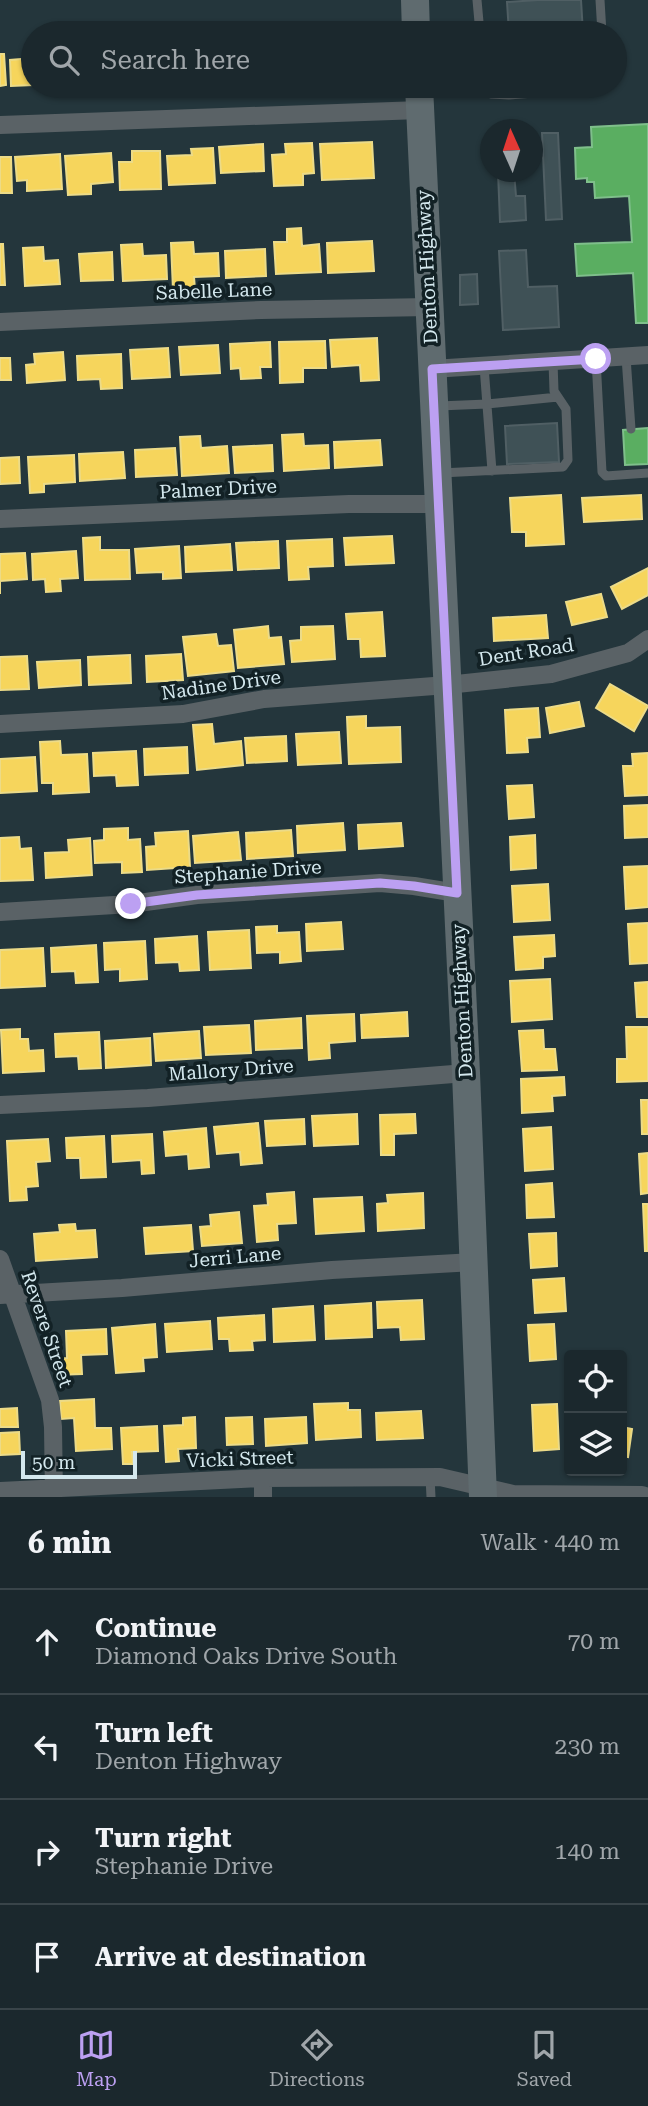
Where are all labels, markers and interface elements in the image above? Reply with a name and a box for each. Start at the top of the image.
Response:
search box [21,21,627,98]
icon: search [45,41,83,79]
text: Search here [101,45,250,75]
north arrow [480,119,543,182]
street label: Denton Highway [411,189,443,345]
street label: Sabelle Lane [155,277,273,305]
route start [580,343,611,374]
street label: Palmer Drive [159,474,277,504]
street label: Dent Road [477,633,575,671]
street label: Nadine Drive [160,665,282,705]
street label: Stephanie Drive [174,855,322,889]
route end [115,888,146,919]
street label: Denton Highway [446,923,478,1079]
street label: Mallory Drive [168,1054,294,1086]
street label: Jerri Lane [188,1242,282,1272]
street label: Revere Street [16,1268,78,1390]
map controls [564,1350,627,1476]
button: locate [564,1350,627,1413]
button: layers [564,1413,627,1476]
street label: Vicki Street [186,1446,294,1472]
scale bar [21,1448,136,1480]
text: 50 m [32,1451,75,1474]
text: 6 min [28,1525,111,1560]
text: Walk · 440 m [481,1529,620,1556]
text: Continue [95,1613,217,1643]
icon: ahead [28,1623,66,1661]
text: 70 m [567,1628,620,1655]
text: Diamond Oaks Drive South [95,1643,397,1670]
text: Turn left [95,1718,213,1748]
icon: left [28,1728,66,1766]
text: 230 m [555,1733,620,1760]
text: Denton Highway [95,1748,282,1775]
text: Turn right [95,1823,231,1853]
icon: right [28,1833,66,1871]
text: 140 m [555,1838,620,1865]
text: Stephanie Drive [95,1853,273,1880]
icon: arrive [28,1938,66,1976]
text: Arrive at destination [95,1942,366,1972]
tab: Map [76,2026,117,2091]
tab: Directions [269,2026,365,2091]
tab: Saved [517,2026,572,2091]

